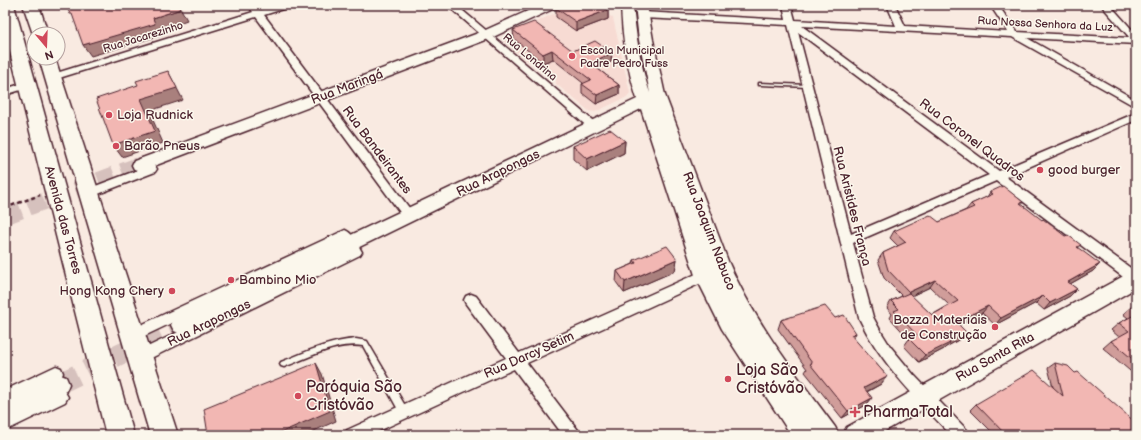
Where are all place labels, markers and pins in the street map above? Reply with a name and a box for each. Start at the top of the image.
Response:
place label: Escola Municipal Padre Pedro Fuss [580,44,669,70]
marker: Escola Municipal Padre Pedro Fuss [567,51,577,61]
place label: Loja Rudnick [117,107,193,123]
marker: Loja Rudnick [104,110,114,120]
place label: Barão Pneus [124,138,200,154]
marker: Barão Pneus [111,141,121,151]
place label: good burger [1048,162,1120,178]
marker: good burger [1035,165,1045,175]
place label: Bambino Mio [239,272,316,288]
marker: Bambino Mio [226,275,236,285]
place label: Hong Kong Chery [59,283,164,299]
marker: Hong Kong Chery [167,286,177,296]
place label: Bozza Materiais de Construção [893,312,988,343]
marker: Bozza Materiais de Construção [990,322,1000,332]
place label: Loja São Cristóvão [736,361,804,398]
marker: Loja São Cristóvão [723,374,733,384]
place label: Paróquia São Cristóvão [306,378,402,415]
marker: Paróquia São Cristóvão [293,391,303,401]
place label: PharmaTotal [863,403,953,422]
marker: PharmaTotal [850,407,860,417]

